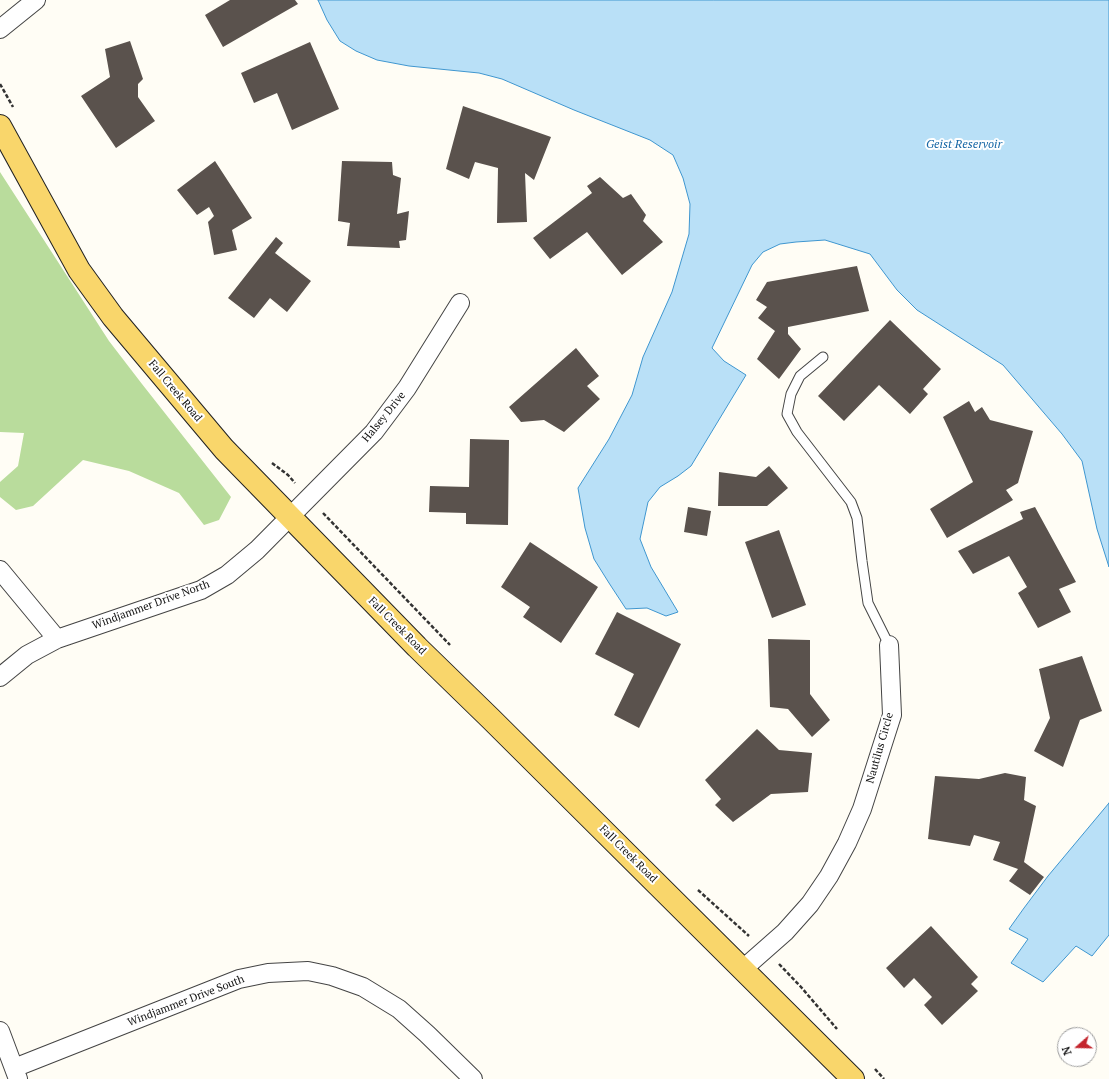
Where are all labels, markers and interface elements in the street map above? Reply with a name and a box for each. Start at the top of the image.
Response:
water label: Geist Reservoir [926,138,1002,152]
street label: Fall Creek Road [145,358,205,424]
street label: Halsey Drive [360,389,408,445]
street label: Windjammer Drive North [90,578,212,632]
street label: Fall Creek Road [365,594,429,658]
street label: Nautilus Circle [864,711,896,785]
street label: Fall Creek Road [596,822,660,886]
street label: Windjammer Drive South [126,973,246,1029]
north arrow [1057,1027,1097,1067]
text: N [1059,1044,1075,1057]

